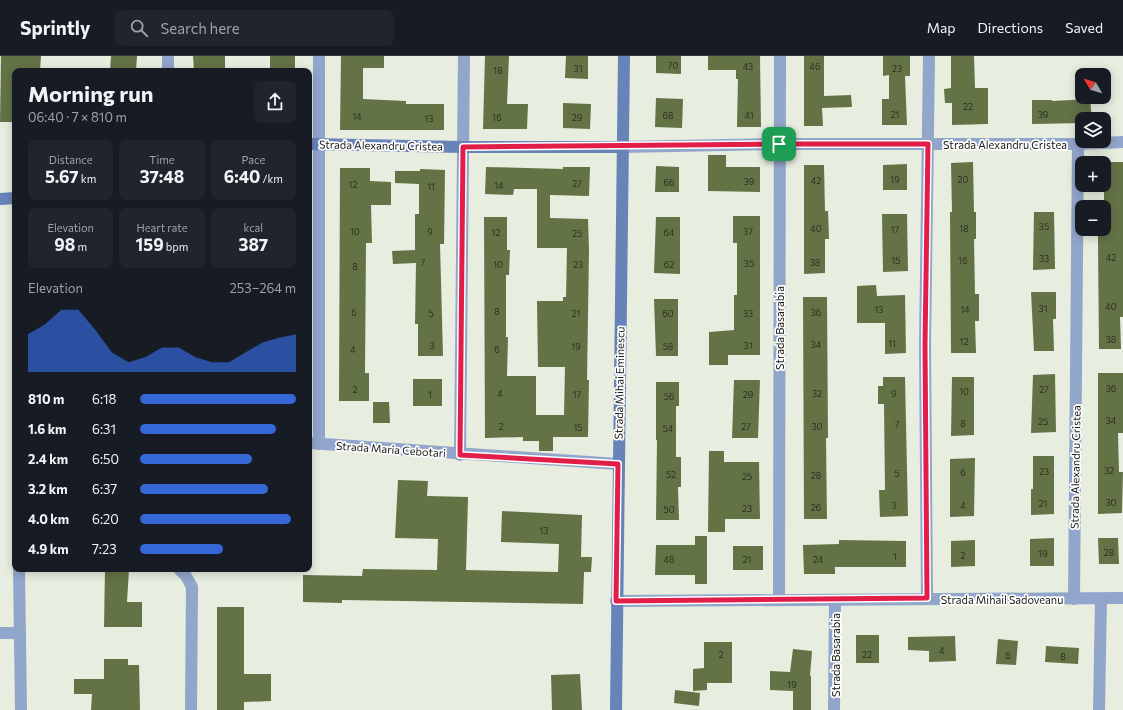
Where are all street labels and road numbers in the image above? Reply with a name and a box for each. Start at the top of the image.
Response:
street label: Strada Alexandru Cristea [319,137,443,153]
street label: Strada Alexandru Cristea [943,138,1067,151]
street label: Strada Basarabia [773,286,786,370]
street label: Strada Mihai Eminescu [612,326,626,440]
street label: Strada Alexandru Cristea [1067,405,1083,529]
street label: Strada Maria Cebotari [336,439,447,459]
street label: Strada Mihail Sadoveanu [941,593,1063,606]
street label: Strada Basarabia [829,613,842,697]

